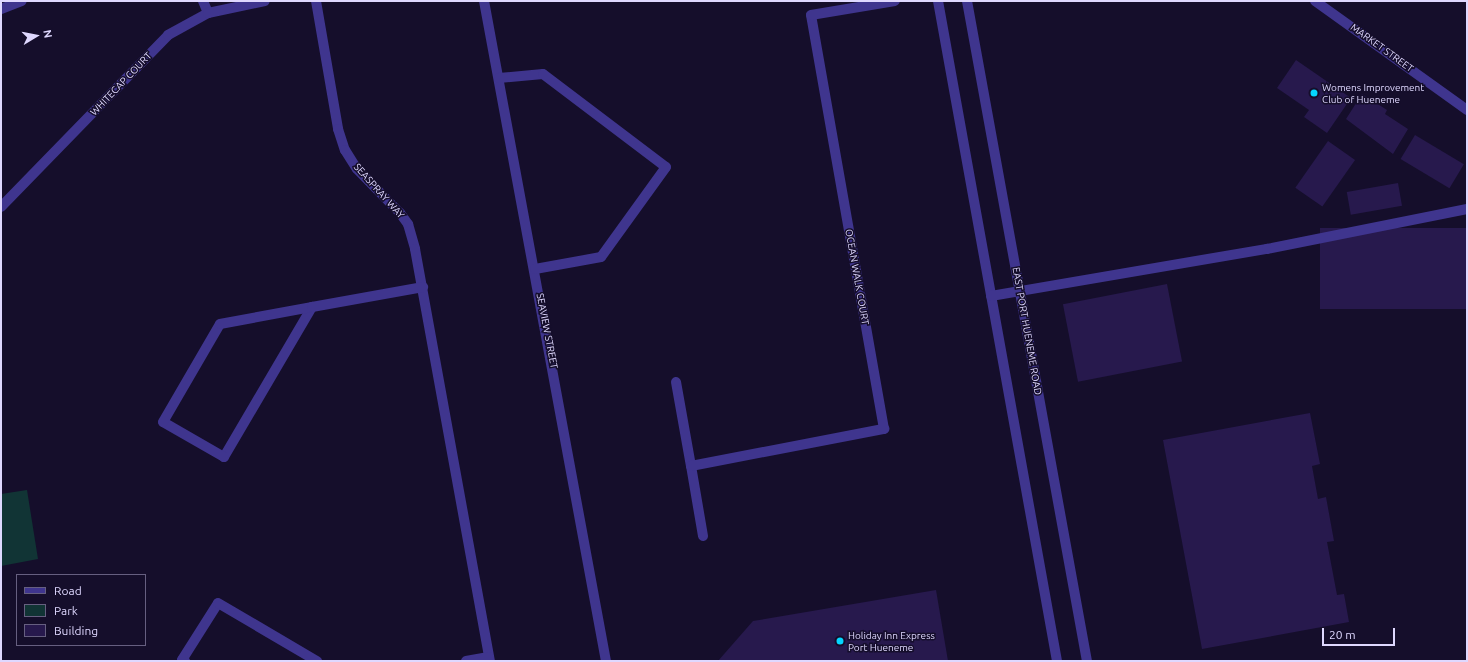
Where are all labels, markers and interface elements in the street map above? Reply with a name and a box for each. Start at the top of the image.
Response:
north arrow [16,16,56,56]
street label: MARKET STREET [1348,21,1416,75]
text: N [41,29,54,39]
street label: WHITECAP COURT [88,50,154,118]
place label: Womens Improvement Club of Hueneme [1322,81,1424,104]
marker: Womens Improvement Club of Hueneme [1309,88,1319,98]
street label: SEASPRAY WAY [351,161,407,221]
street label: OCEAN WALK COURT [843,228,871,326]
street label: EAST PORT HUENEME ROAD [1010,266,1044,396]
street label: SEAVIEW STREET [534,292,560,370]
legend [16,574,146,646]
text: Road [54,584,82,597]
text: Park [54,604,78,617]
scale bar [1324,620,1397,646]
text: Building [54,624,98,637]
text: 20 m [1329,628,1356,641]
place label: Holiday Inn Express Port Hueneme [848,629,935,652]
marker: Holiday Inn Express Port Hueneme [835,636,845,646]

